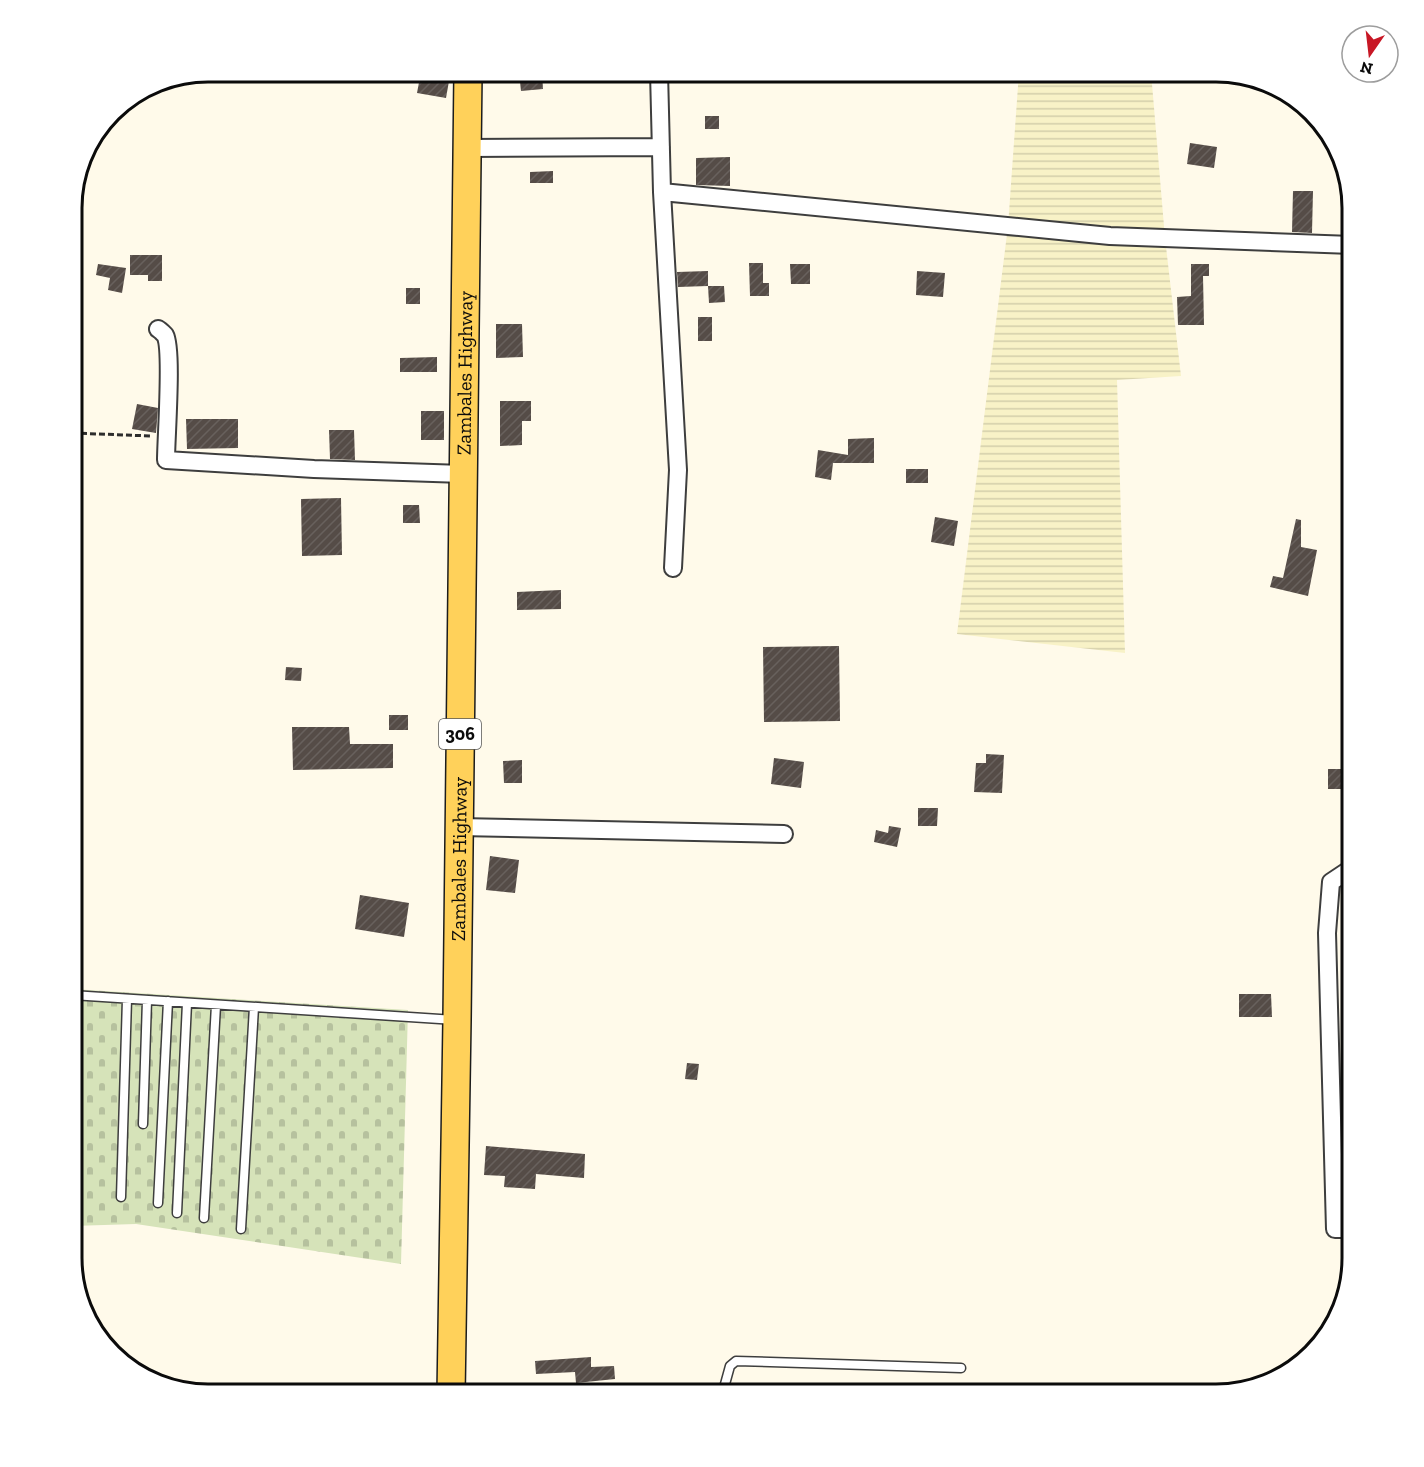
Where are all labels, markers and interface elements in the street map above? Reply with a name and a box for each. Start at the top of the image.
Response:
north arrow [1340,24,1400,84]
text: N [1358,57,1375,79]
street label: Zambales Highway [452,290,477,455]
road number: 306 [439,719,481,749]
street label: Zambales Highway [446,776,472,941]

